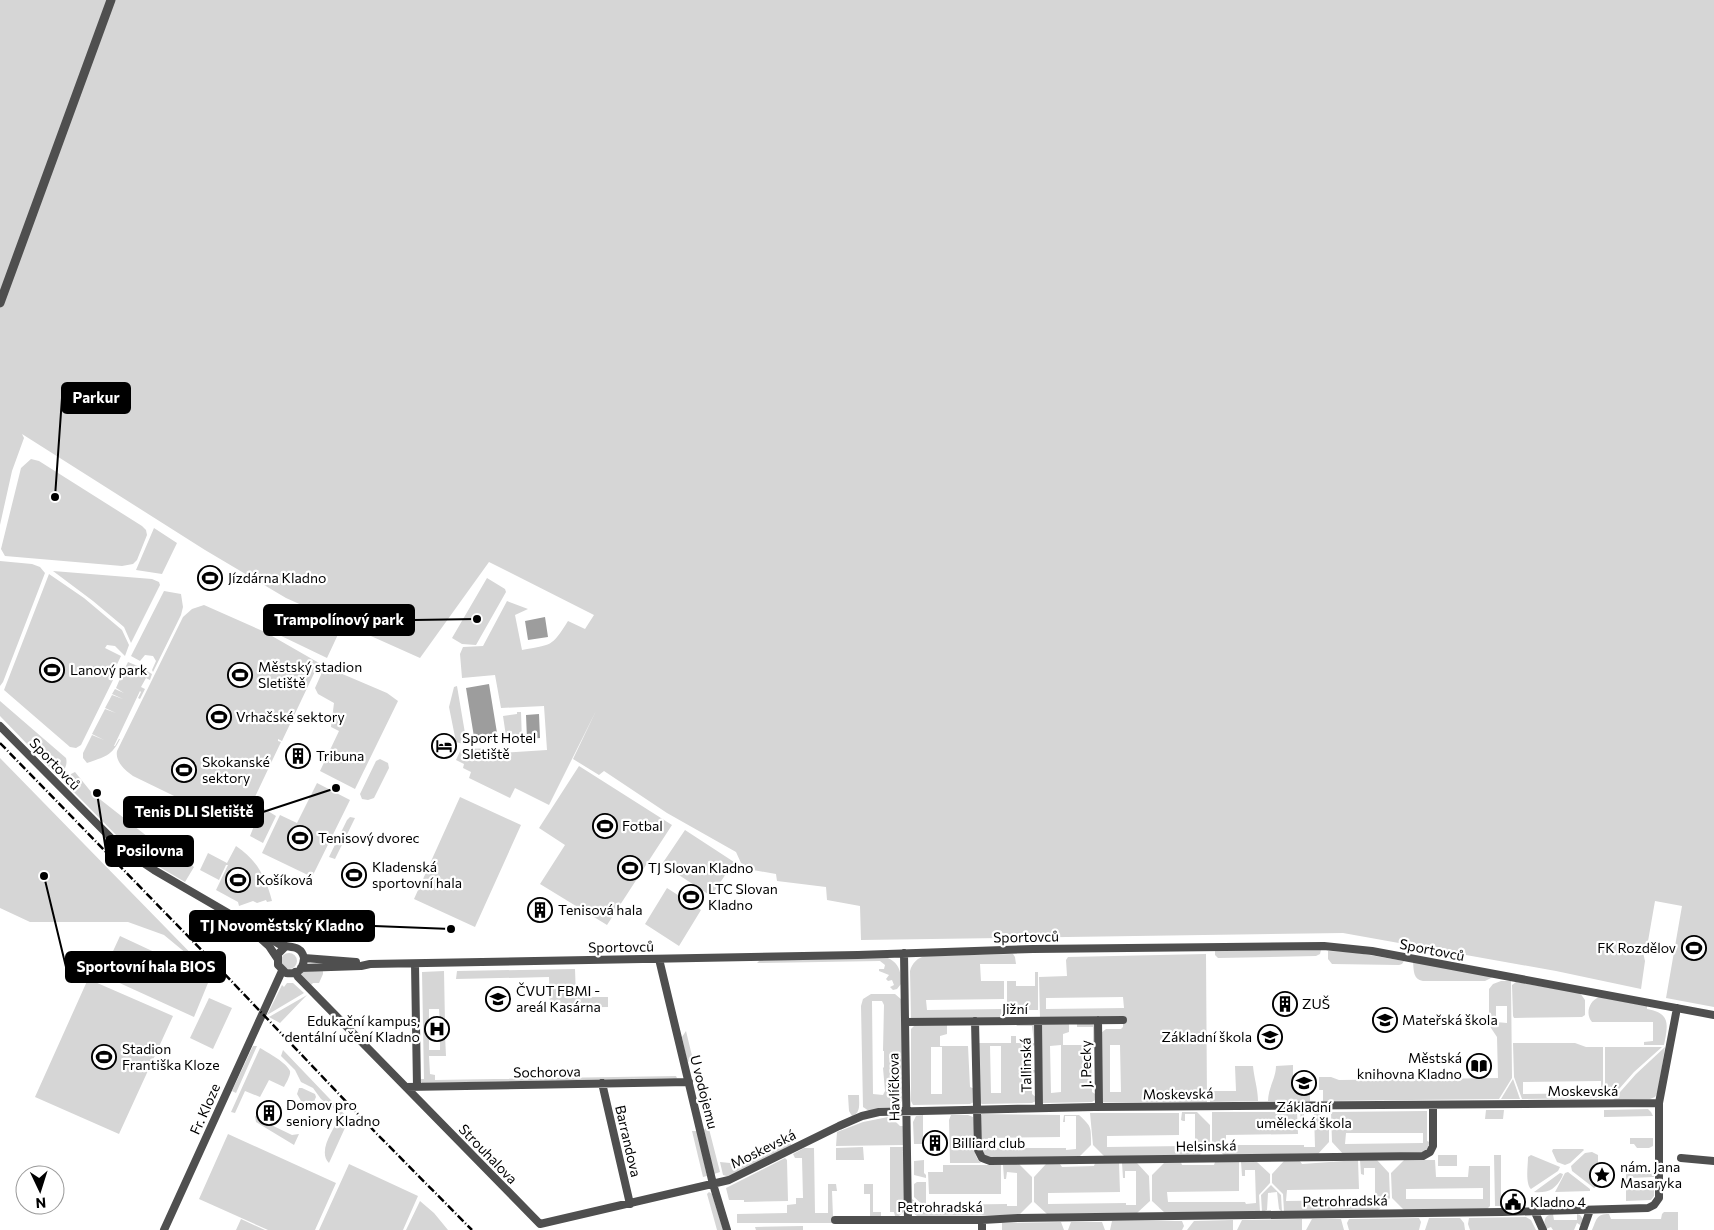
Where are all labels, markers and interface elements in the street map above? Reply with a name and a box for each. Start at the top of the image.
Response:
callout: Parkur [62,383,130,413]
text: Parkur [72,388,120,406]
sports icon: Jízdárna Kladno [197,565,223,591]
place label: Jízdárna Kladno [228,569,326,586]
callout: Trampolínový park [264,605,414,635]
text: Trampolínový park [274,610,404,628]
sports icon: Lanový park [39,657,65,683]
place label: Městský stadion Sletiště [258,658,362,691]
place label: Lanový park [70,661,148,678]
sports icon: Městský stadion Sletiště [227,662,253,688]
sports icon: Vrhačské sektory [206,704,232,730]
place label: Vrhačské sektory [236,708,345,725]
place label: Sport Hotel Sletiště [462,729,536,762]
hotel icon: Sport Hotel Sletiště [431,733,457,759]
street label: Sportovců [26,734,84,793]
building icon: Tribuna [285,743,311,769]
place label: Tribuna [316,747,364,764]
place label: Skokanské sektory [202,753,270,786]
sports icon: Skokanské sektory [171,757,197,783]
callout: Tenis DLI Sletiště [124,797,263,827]
text: Tenis DLI Sletiště [134,802,254,820]
sports icon: Fotbal [592,813,618,839]
place label: Fotbal [622,817,663,834]
sports icon: Tenisový dvorec [287,825,313,851]
place label: Tenisový dvorec [318,829,420,846]
callout: Posilovna [106,836,193,866]
text: Posilovna [117,841,184,859]
sports icon: TJ Slovan Kladno [617,855,643,881]
place label: Kladenská sportovní hala [372,858,462,891]
place label: TJ Slovan Kladno [648,859,753,876]
sports icon: Kladenská sportovní hala [341,862,367,888]
sports icon: Košíková [225,867,251,893]
place label: Košíková [256,871,313,888]
place label: LTC Slovan Kladno [708,880,778,913]
sports icon: LTC Slovan Kladno [678,884,704,910]
building icon: Tenisová hala [527,897,553,923]
place label: Tenisová hala [558,901,643,918]
callout: TJ Novoměstský Kladno [190,911,374,941]
text: TJ Novoměstský Kladno [200,916,364,934]
street label: Sportovců [993,927,1059,946]
street label: Sportovců [1398,935,1466,964]
sports icon: FK Rozdělov [1681,935,1707,961]
street label: Sportovců [588,937,654,956]
place label: FK Rozdělov [1597,939,1676,956]
callout: Sportovní hala BIOS [66,952,225,982]
text: Sportovní hala BIOS [76,957,216,975]
place label: ČVUT FBMI - areál Kasárna [516,982,601,1015]
school or university icon: ČVUT FBMI - areál Kasárna [485,986,511,1012]
building icon: ZUŠ [1272,991,1298,1017]
place label: ZUŠ [1302,995,1330,1012]
street label: Jižní [1002,1000,1029,1017]
school or university icon: Mateřská škola [1372,1007,1398,1033]
place label: Mateřská škola [1402,1011,1498,1028]
place label: Edukační kampus, dentální učení Kladno [284,1012,420,1045]
hospital icon: Edukační kampus, dentální učení Kladno [424,1016,450,1042]
school or university icon: Základní škola [1257,1024,1283,1050]
place label: Základní škola [1162,1028,1252,1045]
street label: Tallinská [1017,1037,1034,1093]
place label: Stadion Františka Kloze [122,1040,220,1073]
street label: J. Pecky [1077,1040,1094,1088]
sports icon: Stadion Františka Kloze [91,1044,117,1070]
place label: Městská knihovna Kladno [1357,1049,1462,1082]
street label: U vodojemu [687,1053,722,1131]
street label: Havlíčkova [884,1053,903,1121]
library icon: Městská knihovna Kladno [1466,1053,1492,1079]
street label: Sochorova [513,1062,581,1081]
school or university icon: Základní umělecká škola [1291,1070,1317,1096]
street label: Fr. Kloze [186,1081,223,1137]
street label: Moskevská [1548,1082,1618,1099]
street label: Moskevská [1142,1084,1214,1103]
place label: Domov pro seniory Kladno [286,1096,380,1129]
place label: Základní umělecká škola [1256,1098,1352,1131]
building icon: Domov pro seniory Kladno [256,1100,282,1126]
street label: Barrandova [612,1103,645,1179]
street label: Strouhalova [456,1120,521,1187]
street label: Moskevská [727,1125,798,1172]
building icon: Billiard club [922,1130,948,1156]
place label: Billiard club [952,1134,1025,1151]
street label: Helsinská [1176,1136,1236,1155]
place label: nám. Jana Masaryka [1620,1158,1682,1191]
place icon: nám. Jana Masaryka [1589,1162,1615,1188]
north arrow [15,1165,65,1215]
public building icon: Kladno 4 [1500,1189,1526,1215]
street label: Petrohradská [1302,1191,1388,1210]
place label: Kladno 4 [1530,1193,1586,1210]
text: N [35,1195,47,1212]
street label: Petrohradská [897,1198,983,1215]

